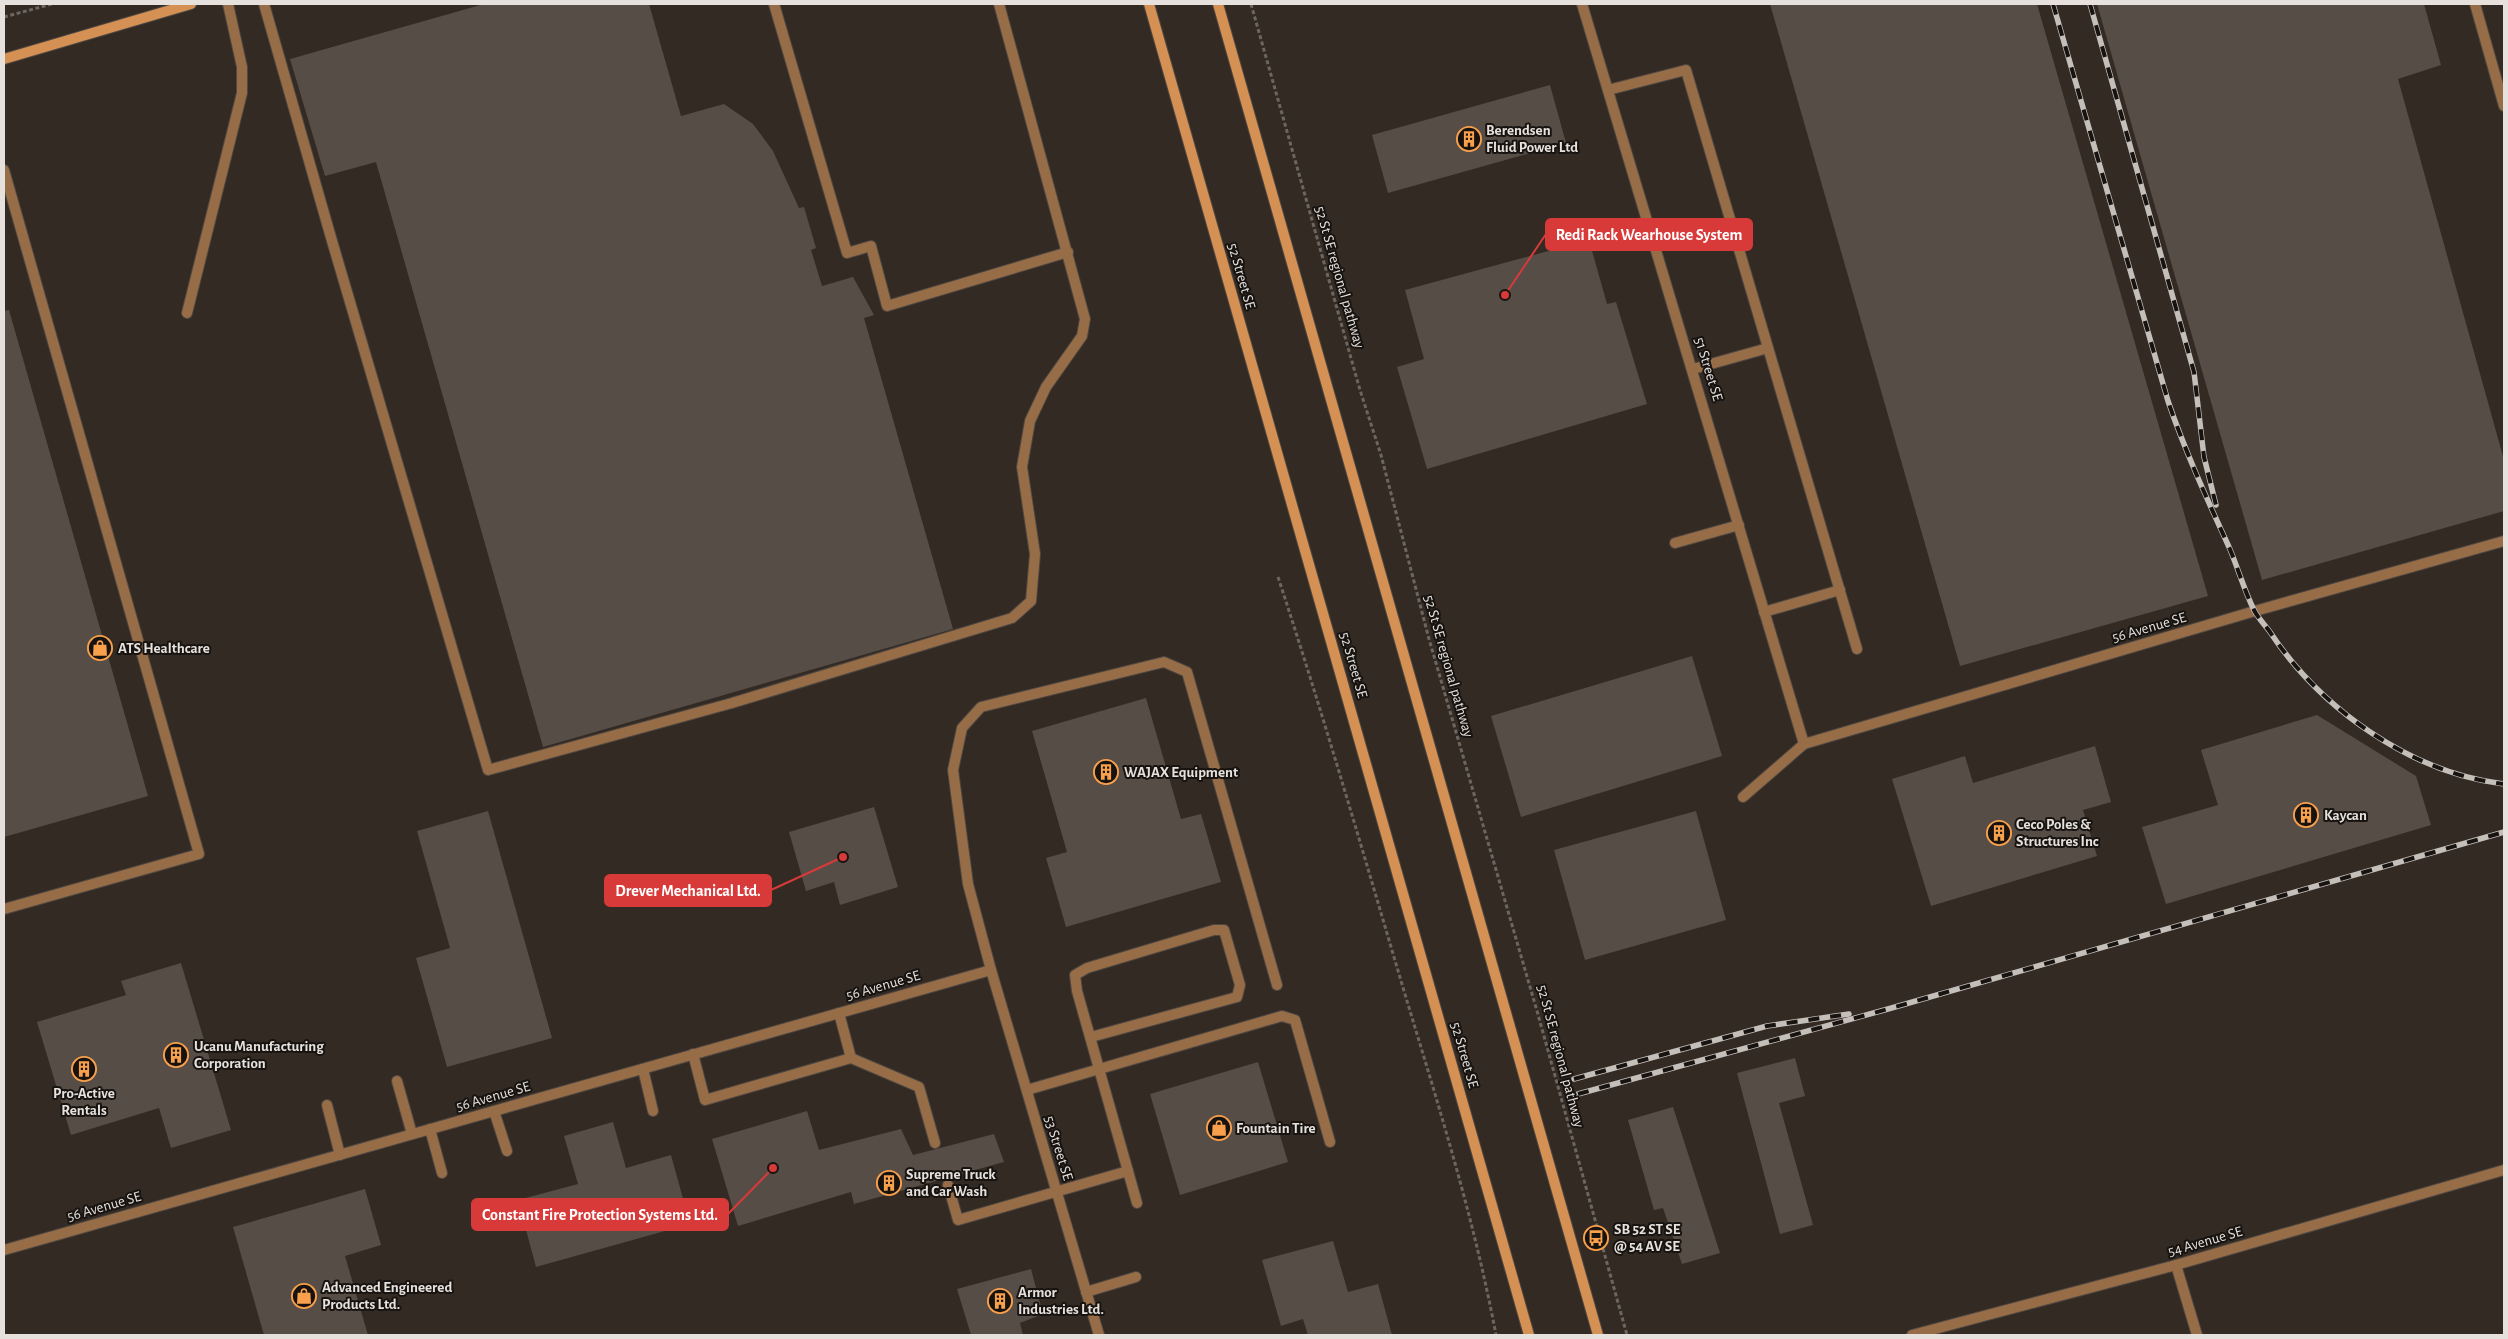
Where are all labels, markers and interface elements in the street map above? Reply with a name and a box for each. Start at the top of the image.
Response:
place label: Berendsen Fluid Power Ltd [1486,123,1578,155]
building icon: Berendsen Fluid Power Ltd [1456,126,1482,152]
street label: 52 St SE regional pathway [1312,204,1367,351]
callout: Redi Rack Wearhouse System [1546,219,1752,250]
text: Redi Rack Wearhouse System [1556,227,1742,244]
street label: 52 Street SE [1225,242,1258,311]
street label: 51 Street SE [1692,335,1725,403]
street label: 52 St SE regional pathway [1421,593,1476,740]
street label: 56 Avenue SE [2110,610,2188,645]
street label: 52 Street SE [1337,631,1370,700]
shop icon: ATS Healthcare [87,635,113,661]
place label: ATS Healthcare [118,641,210,656]
building icon: WAJAX Equipment [1093,759,1119,785]
place label: WAJAX Equipment [1124,765,1238,780]
building icon: Kaycan [2293,802,2319,828]
place label: Kaycan [2324,808,2367,823]
place label: Ceco Poles & Structures Inc [2016,817,2099,849]
building icon: Ceco Poles & Structures Inc [1986,820,2012,846]
callout: Drever Mechanical Ltd. [605,875,771,906]
text: Drever Mechanical Ltd. [615,883,761,899]
street label: 56 Avenue SE [844,968,922,1003]
street label: 52 St SE regional pathway [1534,983,1587,1130]
street label: 52 Street SE [1448,1021,1481,1090]
place label: Ucanu Manufacturing Corporation [194,1039,324,1071]
building icon: Ucanu Manufacturing Corporation [163,1042,189,1068]
building icon: Pro-Active Rentals [71,1056,97,1082]
street label: 56 Avenue SE [454,1079,532,1114]
place label: Pro-Active Rentals [53,1086,115,1118]
street label: 53 Street SE [1042,1114,1075,1182]
shop icon: Fountain Tire [1206,1115,1232,1141]
place label: Fountain Tire [1236,1121,1316,1136]
place label: Supreme Truck and Car Wash [906,1167,996,1199]
building icon: Supreme Truck and Car Wash [876,1170,902,1196]
street label: 56 Avenue SE [65,1189,143,1224]
callout: Constant Fire Protection Systems Ltd. [472,1199,728,1230]
text: Constant Fire Protection Systems Ltd. [482,1207,718,1224]
place label: SB 52 ST SE @ 54 AV SE [1614,1222,1681,1254]
street label: 54 Avenue SE [2166,1224,2244,1259]
bus stop icon: SB 52 ST SE @ 54 AV SE [1583,1225,1609,1251]
place label: Advanced Engineered Products Ltd. [322,1280,452,1312]
shop icon: Advanced Engineered Products Ltd. [291,1283,317,1309]
place label: Armor Industries Ltd. [1018,1285,1104,1317]
building icon: Armor Industries Ltd. [987,1288,1013,1314]

